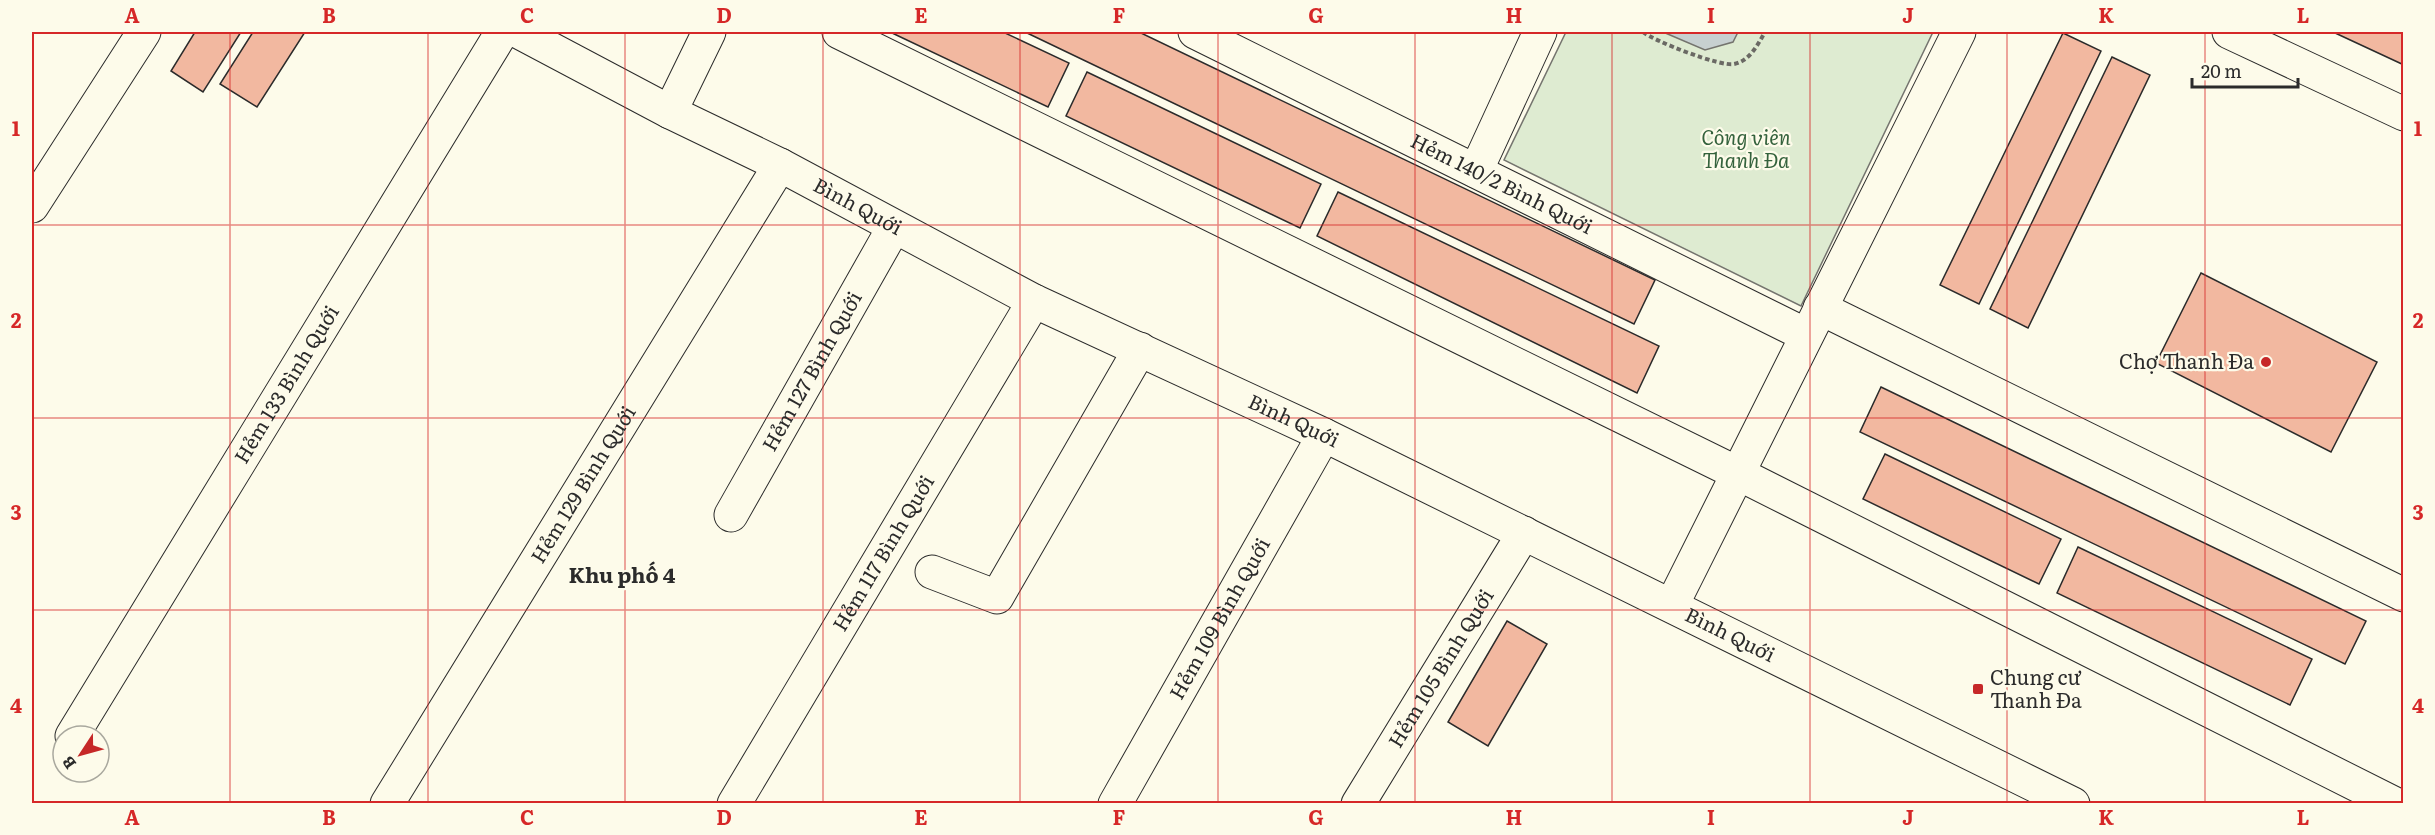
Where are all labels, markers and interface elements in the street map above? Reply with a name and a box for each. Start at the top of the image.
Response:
text: A [124,0,140,29]
text: B [322,0,336,29]
text: C [520,0,534,29]
text: D [716,0,732,29]
text: E [914,0,928,29]
text: F [1113,0,1126,29]
text: G [1308,0,1324,29]
text: H [1506,0,1522,29]
text: I [1707,0,1715,29]
text: J [1902,0,1914,29]
text: K [2098,0,2114,29]
text: L [2297,0,2310,29]
scale bar [2192,51,2298,89]
text: 20 m [2201,57,2242,84]
text: 1 [12,112,20,142]
text: 1 [2414,112,2422,142]
park label: Công viên Thanh Đa [1701,121,1791,174]
street label: Hẻm 140/2 Bình Quới [1406,124,1599,240]
street label: Bình Quới [809,169,909,241]
street label: Hẻm 127 Bình Quới [753,285,868,456]
street label: Hẻm 133 Bình Quới [225,298,345,468]
text: 2 [11,304,22,334]
text: 2 [2413,304,2424,334]
place label: Chợ Thanh Đa [2119,345,2254,375]
marker: Chợ Thanh Đa [2259,355,2273,369]
street label: Bình Quới [1244,385,1345,453]
street label: Hẻm 129 Bình Quới [522,399,642,568]
street label: Hẻm 117 Bình Quới [824,468,940,636]
text: 3 [10,496,22,526]
text: 3 [2412,496,2424,526]
street label: Hẻm 109 Bình Quới [1160,531,1276,704]
district label: Khu phố 4 [569,558,676,589]
street label: Hẻm 105 Bình Quới [1379,582,1500,753]
street label: Bình Quới [1680,598,1781,668]
place label: Chung cư Thanh Đa [1990,661,2082,714]
marker: Chung cư Thanh Đa [1971,682,1985,696]
text: 4 [10,689,22,719]
text: 4 [2412,689,2424,719]
north arrow [51,724,111,784]
text: B [55,752,81,775]
text: A [124,801,140,831]
text: B [322,801,336,831]
text: C [520,801,534,831]
text: D [716,801,732,831]
text: E [914,801,928,831]
text: F [1113,801,1126,831]
text: G [1308,801,1324,831]
text: H [1506,801,1522,831]
text: I [1707,801,1715,831]
text: J [1902,801,1914,831]
text: K [2098,801,2114,831]
text: L [2297,801,2310,831]

